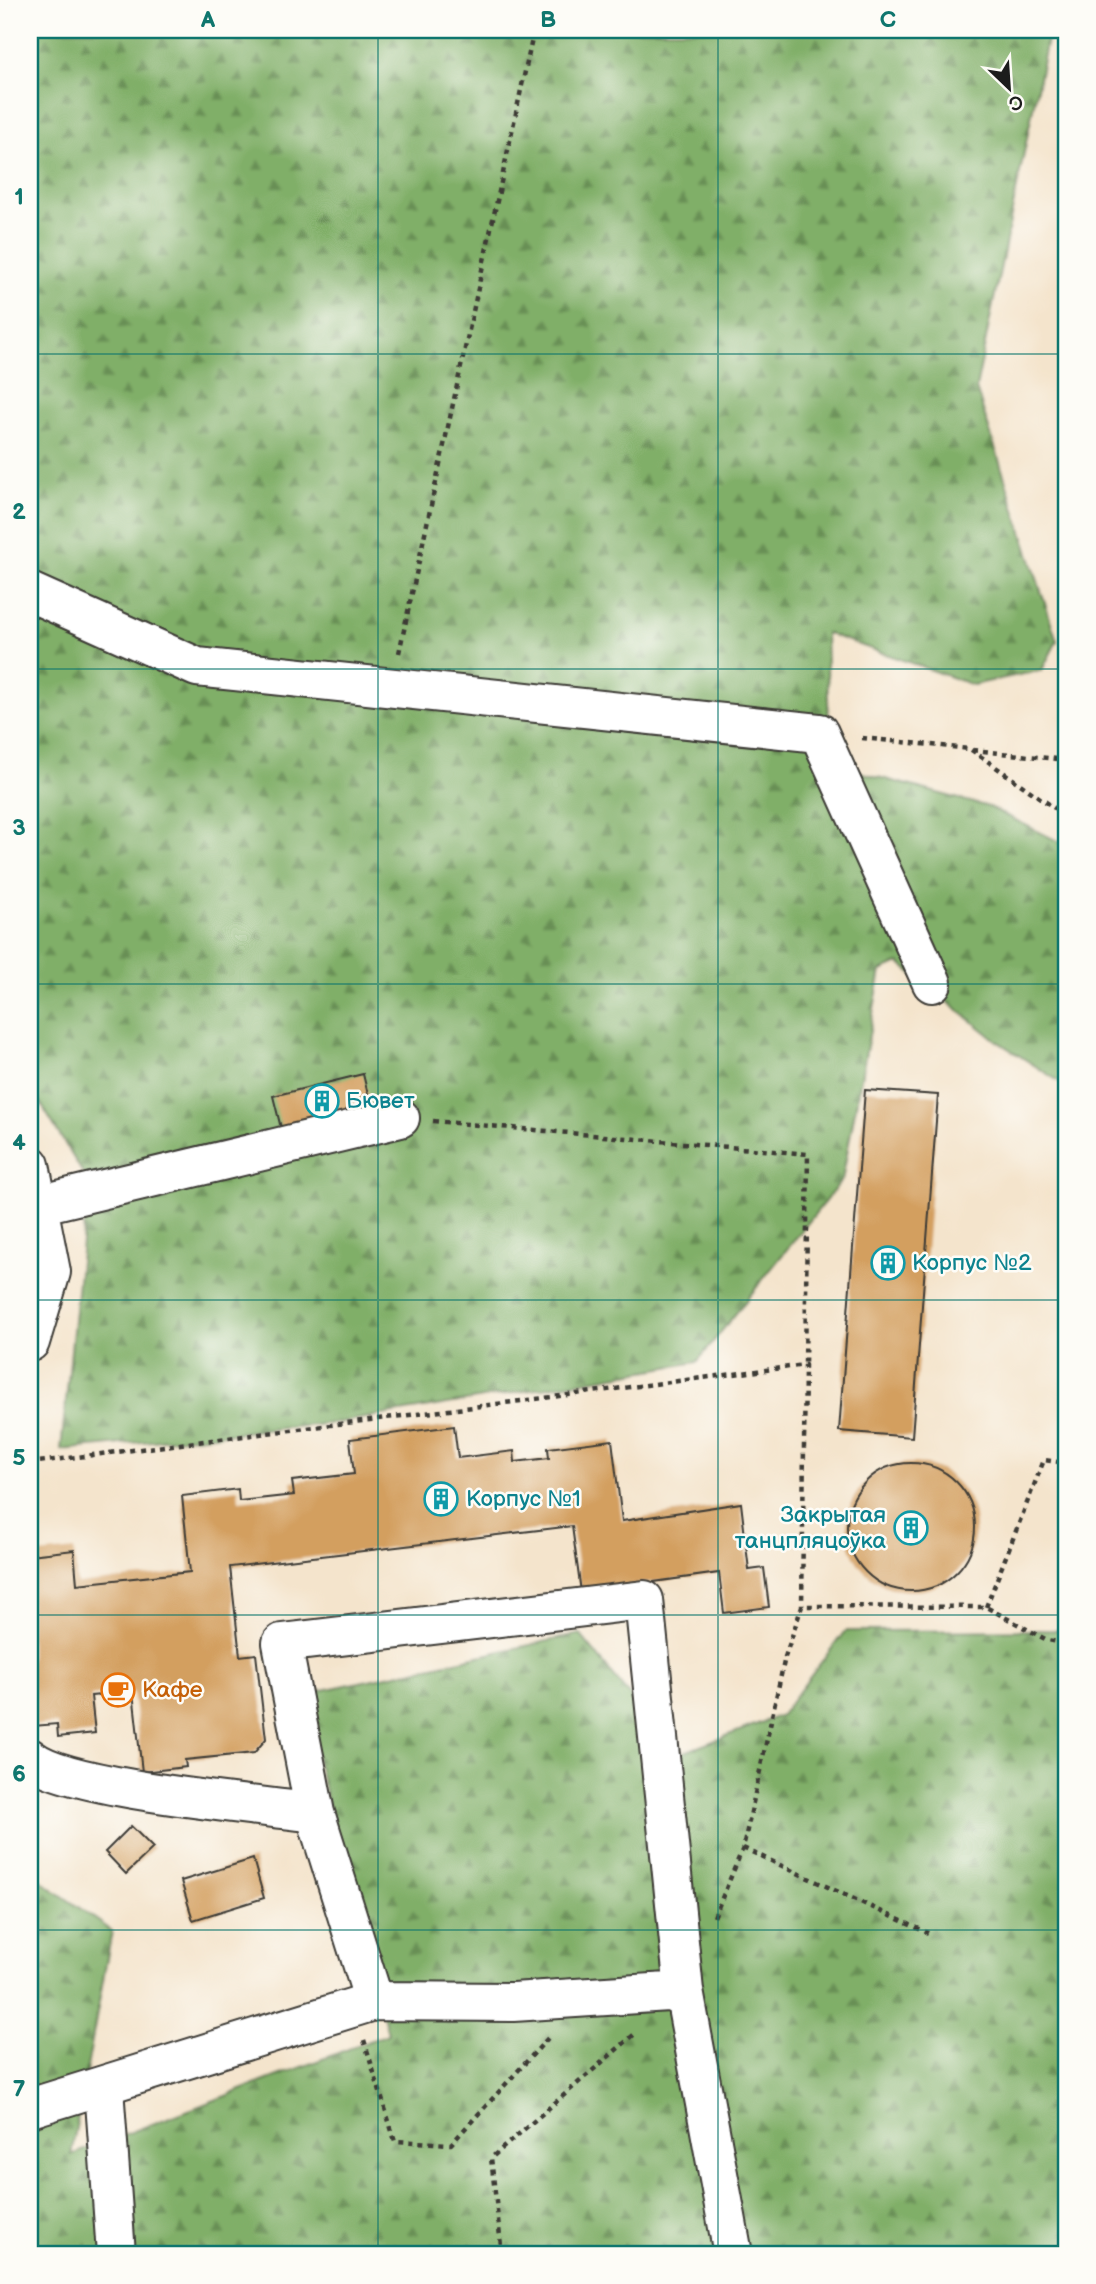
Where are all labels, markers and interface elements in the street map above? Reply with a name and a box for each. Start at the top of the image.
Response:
text: A [200,6,216,34]
text: B [540,6,556,34]
text: C [880,6,896,34]
north arrow [974,52,1044,122]
text: С [1005,89,1026,115]
text: 1 [14,183,24,211]
text: 2 [12,498,26,526]
text: 3 [12,814,26,842]
building icon: Бювет [303,1082,341,1120]
place label: Бювет [346,1087,415,1115]
text: 4 [12,1129,26,1157]
building icon: Корпус №2 [869,1244,907,1282]
place label: Корпус №2 [912,1249,1032,1277]
text: 5 [12,1444,26,1472]
building icon: Корпус №1 [422,1480,460,1518]
place label: Корпус №1 [466,1485,581,1513]
place label: Закрытая танцпляцоўка [735,1501,886,1555]
building icon: Закрытая танцпляцоўка [892,1509,930,1547]
cafe icon: Кафе [99,1671,137,1709]
place label: Кафе [142,1676,203,1704]
text: 6 [12,1760,26,1788]
text: 7 [13,2075,26,2103]

